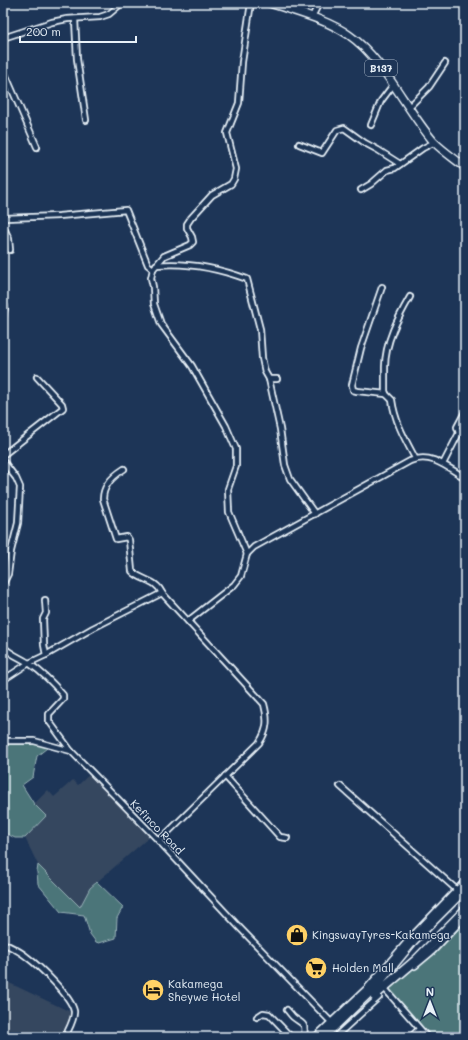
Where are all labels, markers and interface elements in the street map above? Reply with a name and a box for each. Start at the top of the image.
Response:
scale bar [20,18,136,44]
text: 200 m [26,23,61,39]
road number: B137 [365,60,397,76]
street label: Kefinco Road [127,796,187,857]
shop icon: KingswayTyres-Kakamega [284,922,310,948]
place label: KingswayTyres-Kakamega [312,927,450,942]
supermarket icon: Holden Mall [303,955,329,981]
place label: Holden Mall [332,960,394,975]
place label: Kakamega Sheywe Hotel [168,976,241,1004]
hotel icon: Kakamega Sheywe Hotel [140,977,166,1003]
north arrow [410,982,450,1022]
text: N [426,984,434,999]

